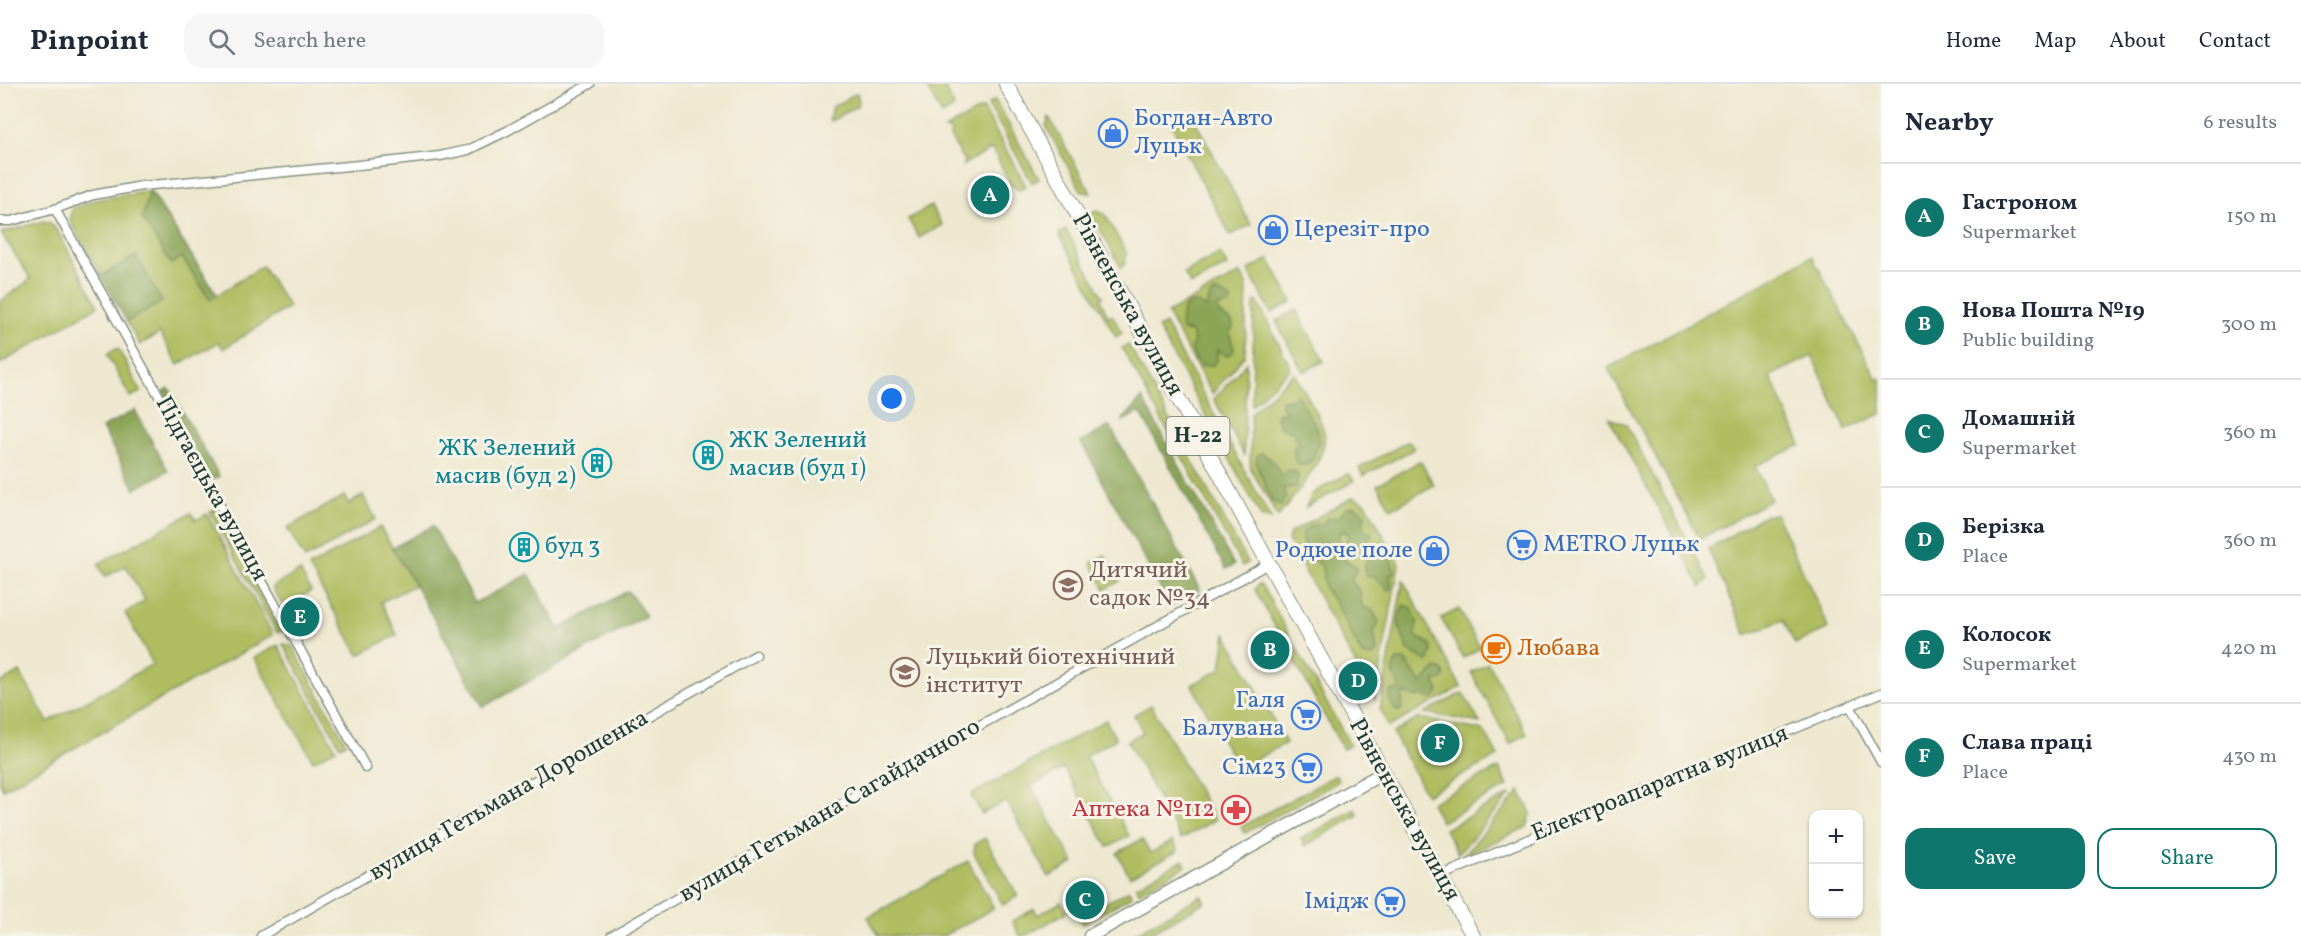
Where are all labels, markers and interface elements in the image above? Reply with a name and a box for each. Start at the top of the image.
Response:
search box [184,14,604,68]
text: Pinpoint [30,22,148,61]
icon: search [205,25,238,58]
text: Search here [253,26,366,57]
text: Home [1946,27,2001,56]
text: Map [2034,27,2076,56]
text: About [2109,27,2166,56]
text: Contact [2199,27,2271,56]
place label: Богдан-Авто Луцьк [1134,102,1273,164]
text: Nearby [1905,105,1994,141]
text: 6 results [2204,109,2277,137]
shop icon: Богдан-Авто Луцьк [1097,117,1129,149]
pin: A [970,172,1010,218]
text: Гастроном [1962,188,2077,219]
text: A [1917,203,1932,231]
text: 150 m [2226,203,2277,231]
street label: Рівненська вулиця [1063,207,1191,403]
place label: Церезіт-про [1294,213,1430,247]
shop icon: Церезіт-про [1257,214,1289,246]
text: Supermarket [1962,219,2077,247]
text: Нова Пошта №19 [1962,296,2145,327]
text: B [1918,311,1931,339]
text: 300 m [2221,311,2277,339]
text: Public building [1962,327,2094,355]
your location [877,384,906,413]
street label: Підгаєцька вулиця [146,390,276,588]
text: Домашній [1962,404,2075,435]
road number: Н-22 [1166,417,1230,455]
text: C [1918,419,1931,447]
text: 360 m [2223,419,2277,447]
place label: ЖК Зелений масив (буд 1) [729,424,867,486]
place label: ЖК Зелений масив (буд 2) [435,432,576,494]
text: Supermarket [1962,435,2077,463]
building icon: ЖК Зелений масив (буд 1) [692,439,724,471]
building icon: ЖК Зелений масив (буд 2) [581,447,613,479]
text: Берізка [1962,512,2045,543]
text: D [1917,527,1932,555]
text: 360 m [2223,527,2277,555]
place label: METRO Луцьк [1543,528,1699,562]
supermarket icon: METRO Луцьк [1506,529,1538,561]
place label: буд 3 [545,530,600,564]
building icon: буд 3 [508,531,540,563]
place label: Родюче поле [1275,534,1413,568]
shop icon: Родюче поле [1418,535,1450,567]
text: Place [1962,543,2008,571]
place label: Дитячий садок №34 [1089,554,1210,616]
school or university icon: Дитячий садок №34 [1052,569,1084,601]
pin: E [280,594,320,640]
text: Колосок [1962,620,2051,651]
pin: B [1250,628,1290,672]
place label: Любава [1517,632,1600,666]
cafe icon: Любава [1480,633,1512,665]
text: E [1918,635,1931,663]
text: 420 m [2221,635,2277,663]
place label: Луцький біотехнічний інститут [926,641,1175,703]
text: Supermarket [1962,651,2077,679]
school or university icon: Луцький біотехнічний інститут [889,656,921,688]
pin: D [1338,658,1378,704]
place label: Галя Балувана [1182,684,1285,746]
supermarket icon: Галя Балувана [1290,699,1322,731]
street label: вулиця Гетьмана Дорошенка [363,702,655,890]
street label: вулиця Гетьмана Сагайдачного [673,711,987,911]
street label: Рівненська вулиця [1340,712,1468,908]
street label: Електроапаратна вулиця [1527,717,1793,851]
pin: F [1420,720,1460,766]
text: Слава праці [1962,728,2093,759]
text: F [1919,743,1930,771]
text: 430 m [2222,743,2277,771]
place label: Сім23 [1222,751,1286,785]
supermarket icon: Сім23 [1291,752,1323,784]
text: Place [1962,759,2008,787]
place label: Аптека №112 [1072,793,1215,827]
pharmacy icon: Аптека №112 [1220,794,1252,826]
map controls [1809,810,1863,918]
button: + [1809,810,1863,864]
button: Save [1905,828,2085,889]
button: Share [2097,828,2277,889]
button: − [1809,864,1863,918]
pin: C [1066,878,1104,922]
place label: Імідж [1304,885,1369,919]
supermarket icon: Імідж [1374,886,1406,918]

